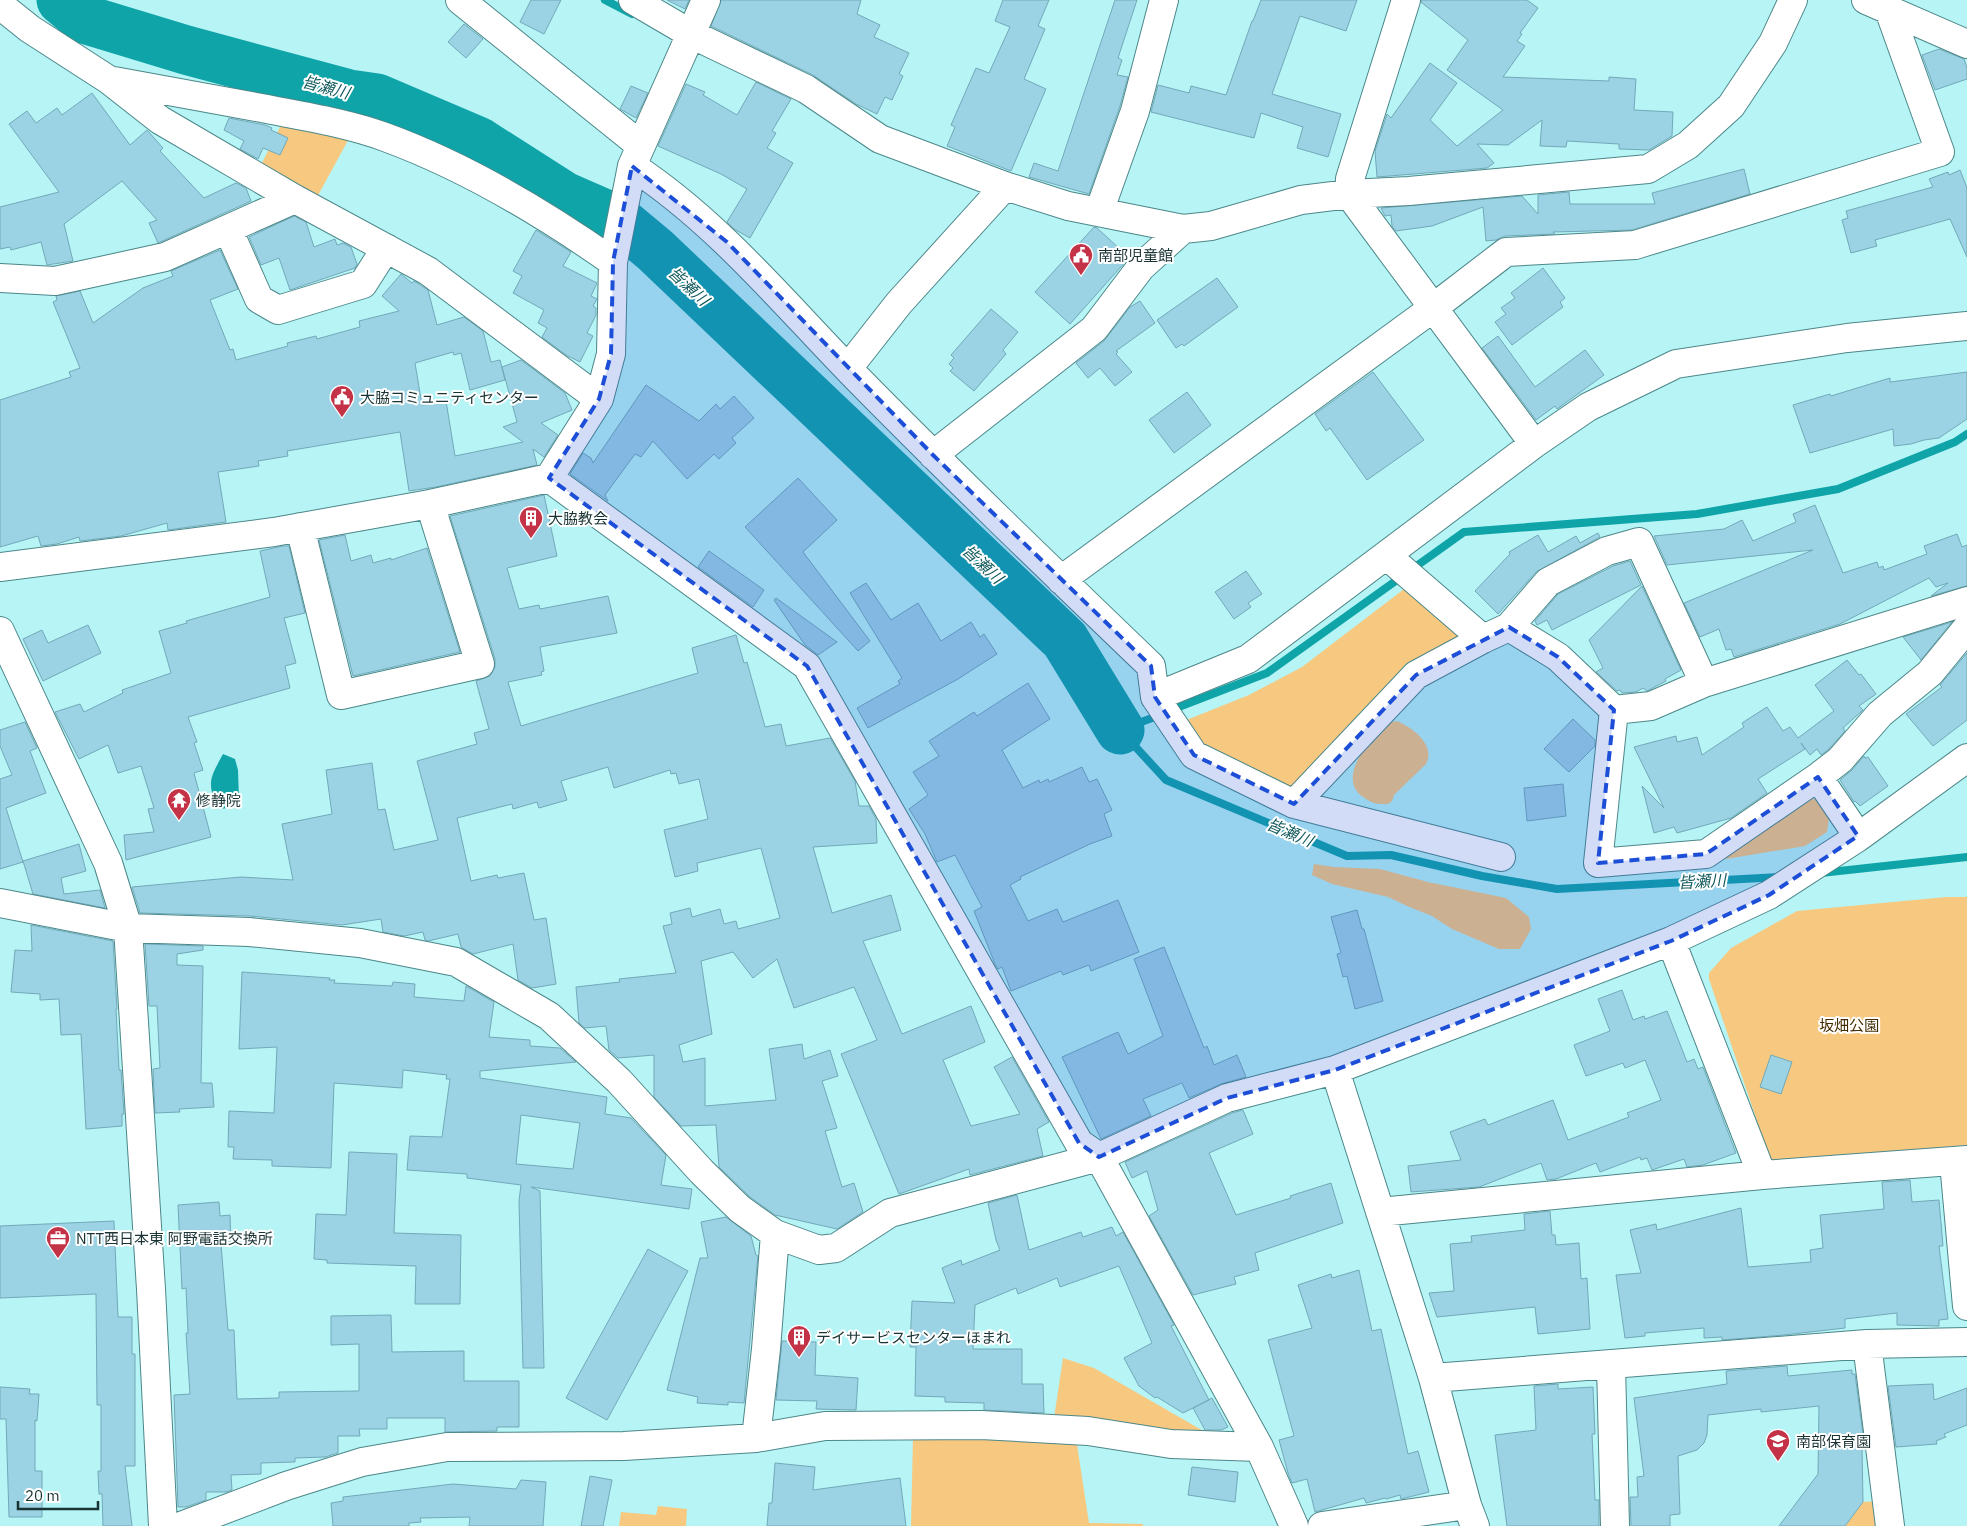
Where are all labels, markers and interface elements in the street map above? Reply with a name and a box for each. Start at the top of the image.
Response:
water label: 皆瀬川 [300,71,354,103]
public building icon: 南部児童館 [1068,242,1094,276]
place label: 南部児童館 [1098,246,1173,265]
water label: 皆瀬川 [665,262,715,311]
public building icon: 大脇コミュニティセンター [329,384,355,418]
place label: 大脇コミュニティセンター [360,388,539,407]
building icon: 大脇教会 [518,505,544,539]
place label: 大脇教会 [548,509,608,528]
water label: 皆瀬川 [959,540,1009,589]
temple icon: 修静院 [166,787,192,821]
place label: 修静院 [196,791,241,810]
water label: 皆瀬川 [1264,813,1318,851]
water label: 皆瀬川 [1678,870,1728,892]
park label: 坂畑公園 [1819,1016,1879,1035]
office icon: NTT西日本東 阿野電話交換所 [45,1225,71,1259]
place label: NTT西日本東 阿野電話交換所 [76,1229,273,1248]
building icon: デイサービスセンターほまれ [786,1324,812,1358]
place label: デイサービスセンターほまれ [816,1328,1011,1347]
school or university icon: 南部保育園 [1765,1428,1791,1462]
place label: 南部保育園 [1796,1432,1871,1451]
scale bar [18,1478,98,1510]
text: 20 m [25,1486,60,1505]

